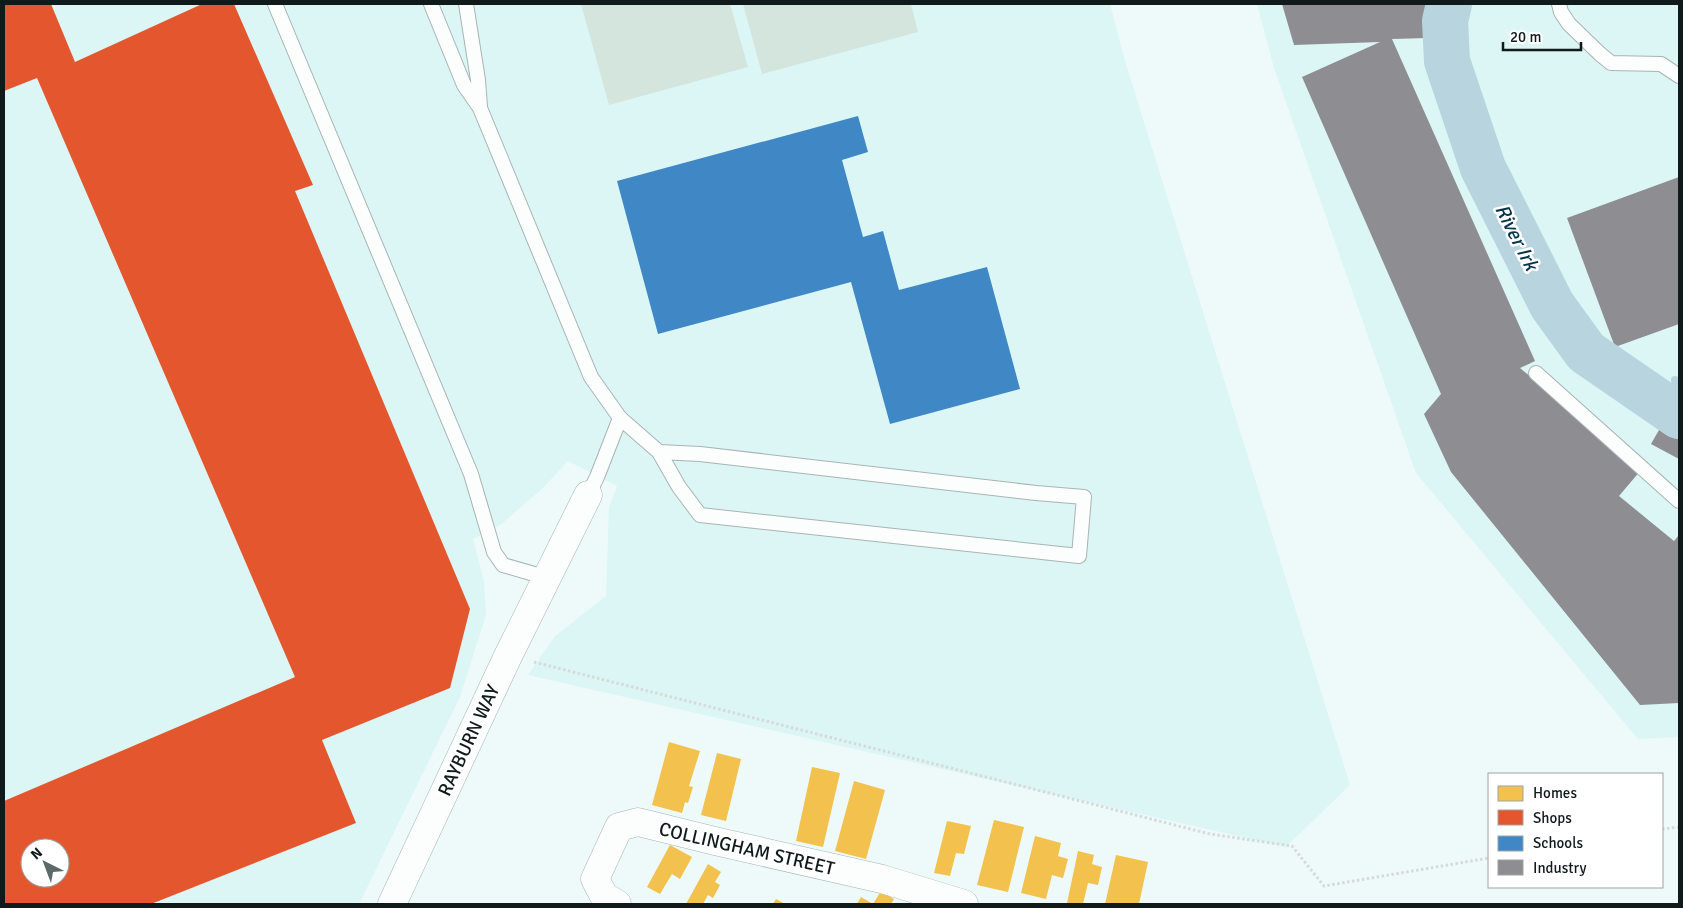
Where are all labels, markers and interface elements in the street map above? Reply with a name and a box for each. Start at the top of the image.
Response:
scale bar [1503,20,1580,52]
text: 20 m [1510,28,1541,46]
water label: River Irk [1489,200,1545,276]
street label: RAYBURN WAY [433,681,505,800]
legend [1488,773,1663,888]
text: Homes [1533,784,1577,802]
text: Shops [1533,809,1572,827]
street label: COLLINGHAM STREET [657,817,838,881]
text: Schools [1533,834,1584,852]
north arrow [20,838,70,888]
text: N [27,844,46,863]
text: Industry [1533,859,1586,877]

